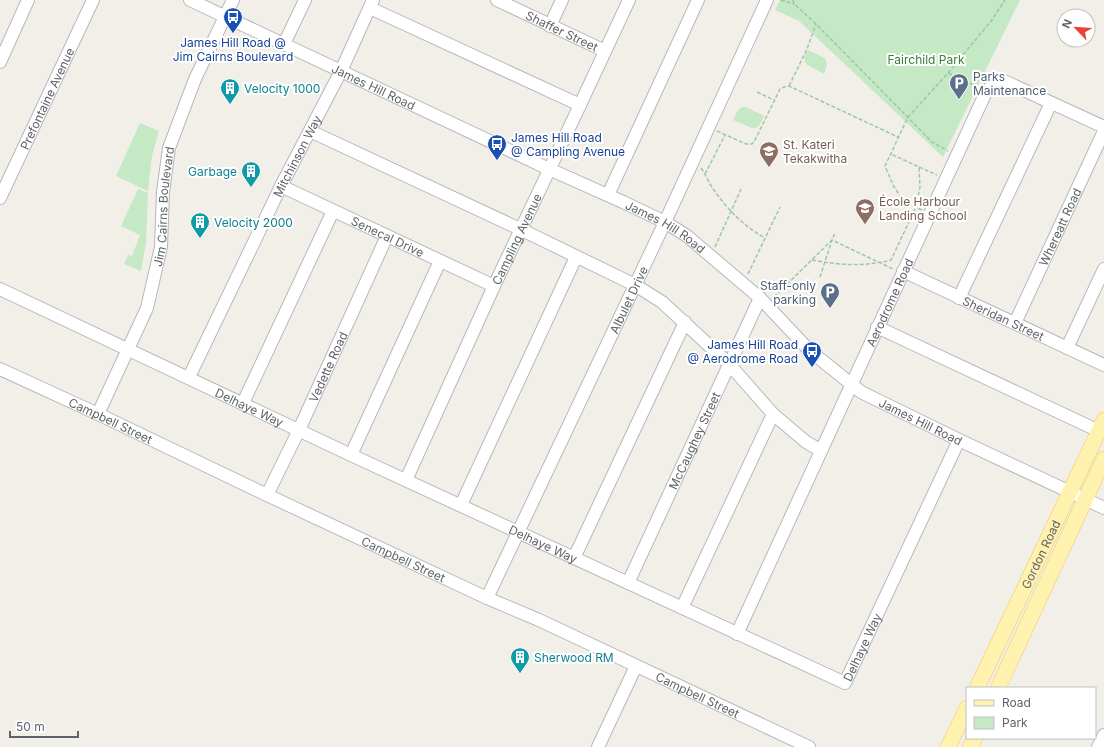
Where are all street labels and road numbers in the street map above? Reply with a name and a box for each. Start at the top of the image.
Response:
street label: Shaffer Street [523,7,601,54]
street label: Prefontaine Avenue [16,45,77,152]
street label: James Hill Road [329,60,418,113]
street label: Mitchinson Way [269,112,324,199]
street label: Jim Cairns Boulevard [149,146,177,268]
street label: Whereatt Road [1035,186,1084,268]
street label: Campling Avenue [488,191,544,287]
street label: James Hill Road [623,197,709,256]
street label: Senecal Drive [349,213,427,260]
street label: Aerodrome Road [863,256,916,349]
street label: Albulet Drive [606,264,651,336]
street label: Sheridan Street [961,293,1047,343]
street label: Vedette Road [305,329,350,404]
street label: Delhaye Way [213,384,286,430]
street label: McCaughey Street [665,389,723,492]
street label: Campbell Street [66,394,155,447]
street label: James Hill Road [877,395,965,448]
street label: Gordon Road [1018,517,1063,591]
street label: Delhaye Way [507,521,580,566]
street label: Campbell Street [359,533,448,585]
street label: Delhaye Way [839,610,884,684]
street label: Campbell Street [653,669,742,721]

